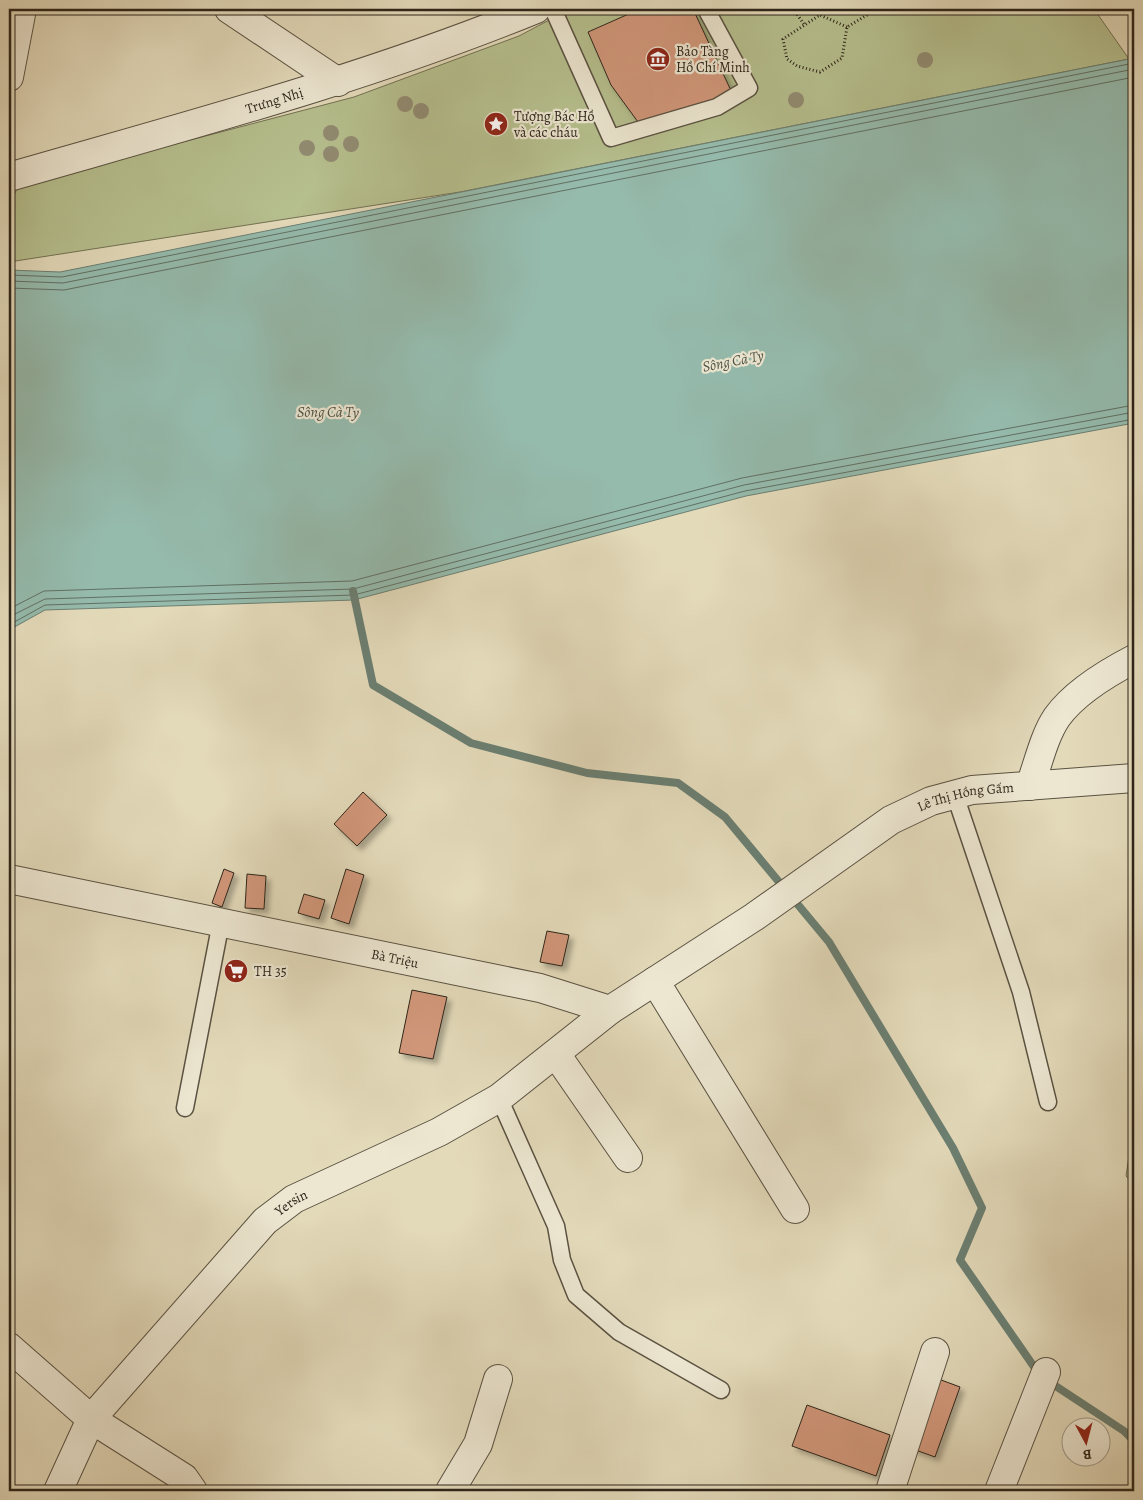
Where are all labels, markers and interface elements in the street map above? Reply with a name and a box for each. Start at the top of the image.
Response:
place label: Bảo Tàng Hồ Chí Minh [676,42,750,77]
museum icon: Bảo Tàng Hồ Chí Minh [645,46,671,72]
street label: Trưng Nhị [243,83,305,118]
place label: Tượng Bác Hồ và các cháu [513,107,595,142]
place icon: Tượng Bác Hồ và các cháu [483,111,509,137]
water label: Sông Cà Ty [701,345,766,377]
water label: Sông Cà Ty [297,402,359,422]
street label: Lê Thị Hồng Gấm [914,777,1015,816]
street label: Bà Triệu [369,944,421,972]
supermarket icon: TH 35 [223,958,249,984]
place label: TH 35 [254,962,287,981]
street label: Yersin [270,1184,311,1221]
north arrow [1060,1418,1110,1468]
text: B [1082,1444,1093,1464]

